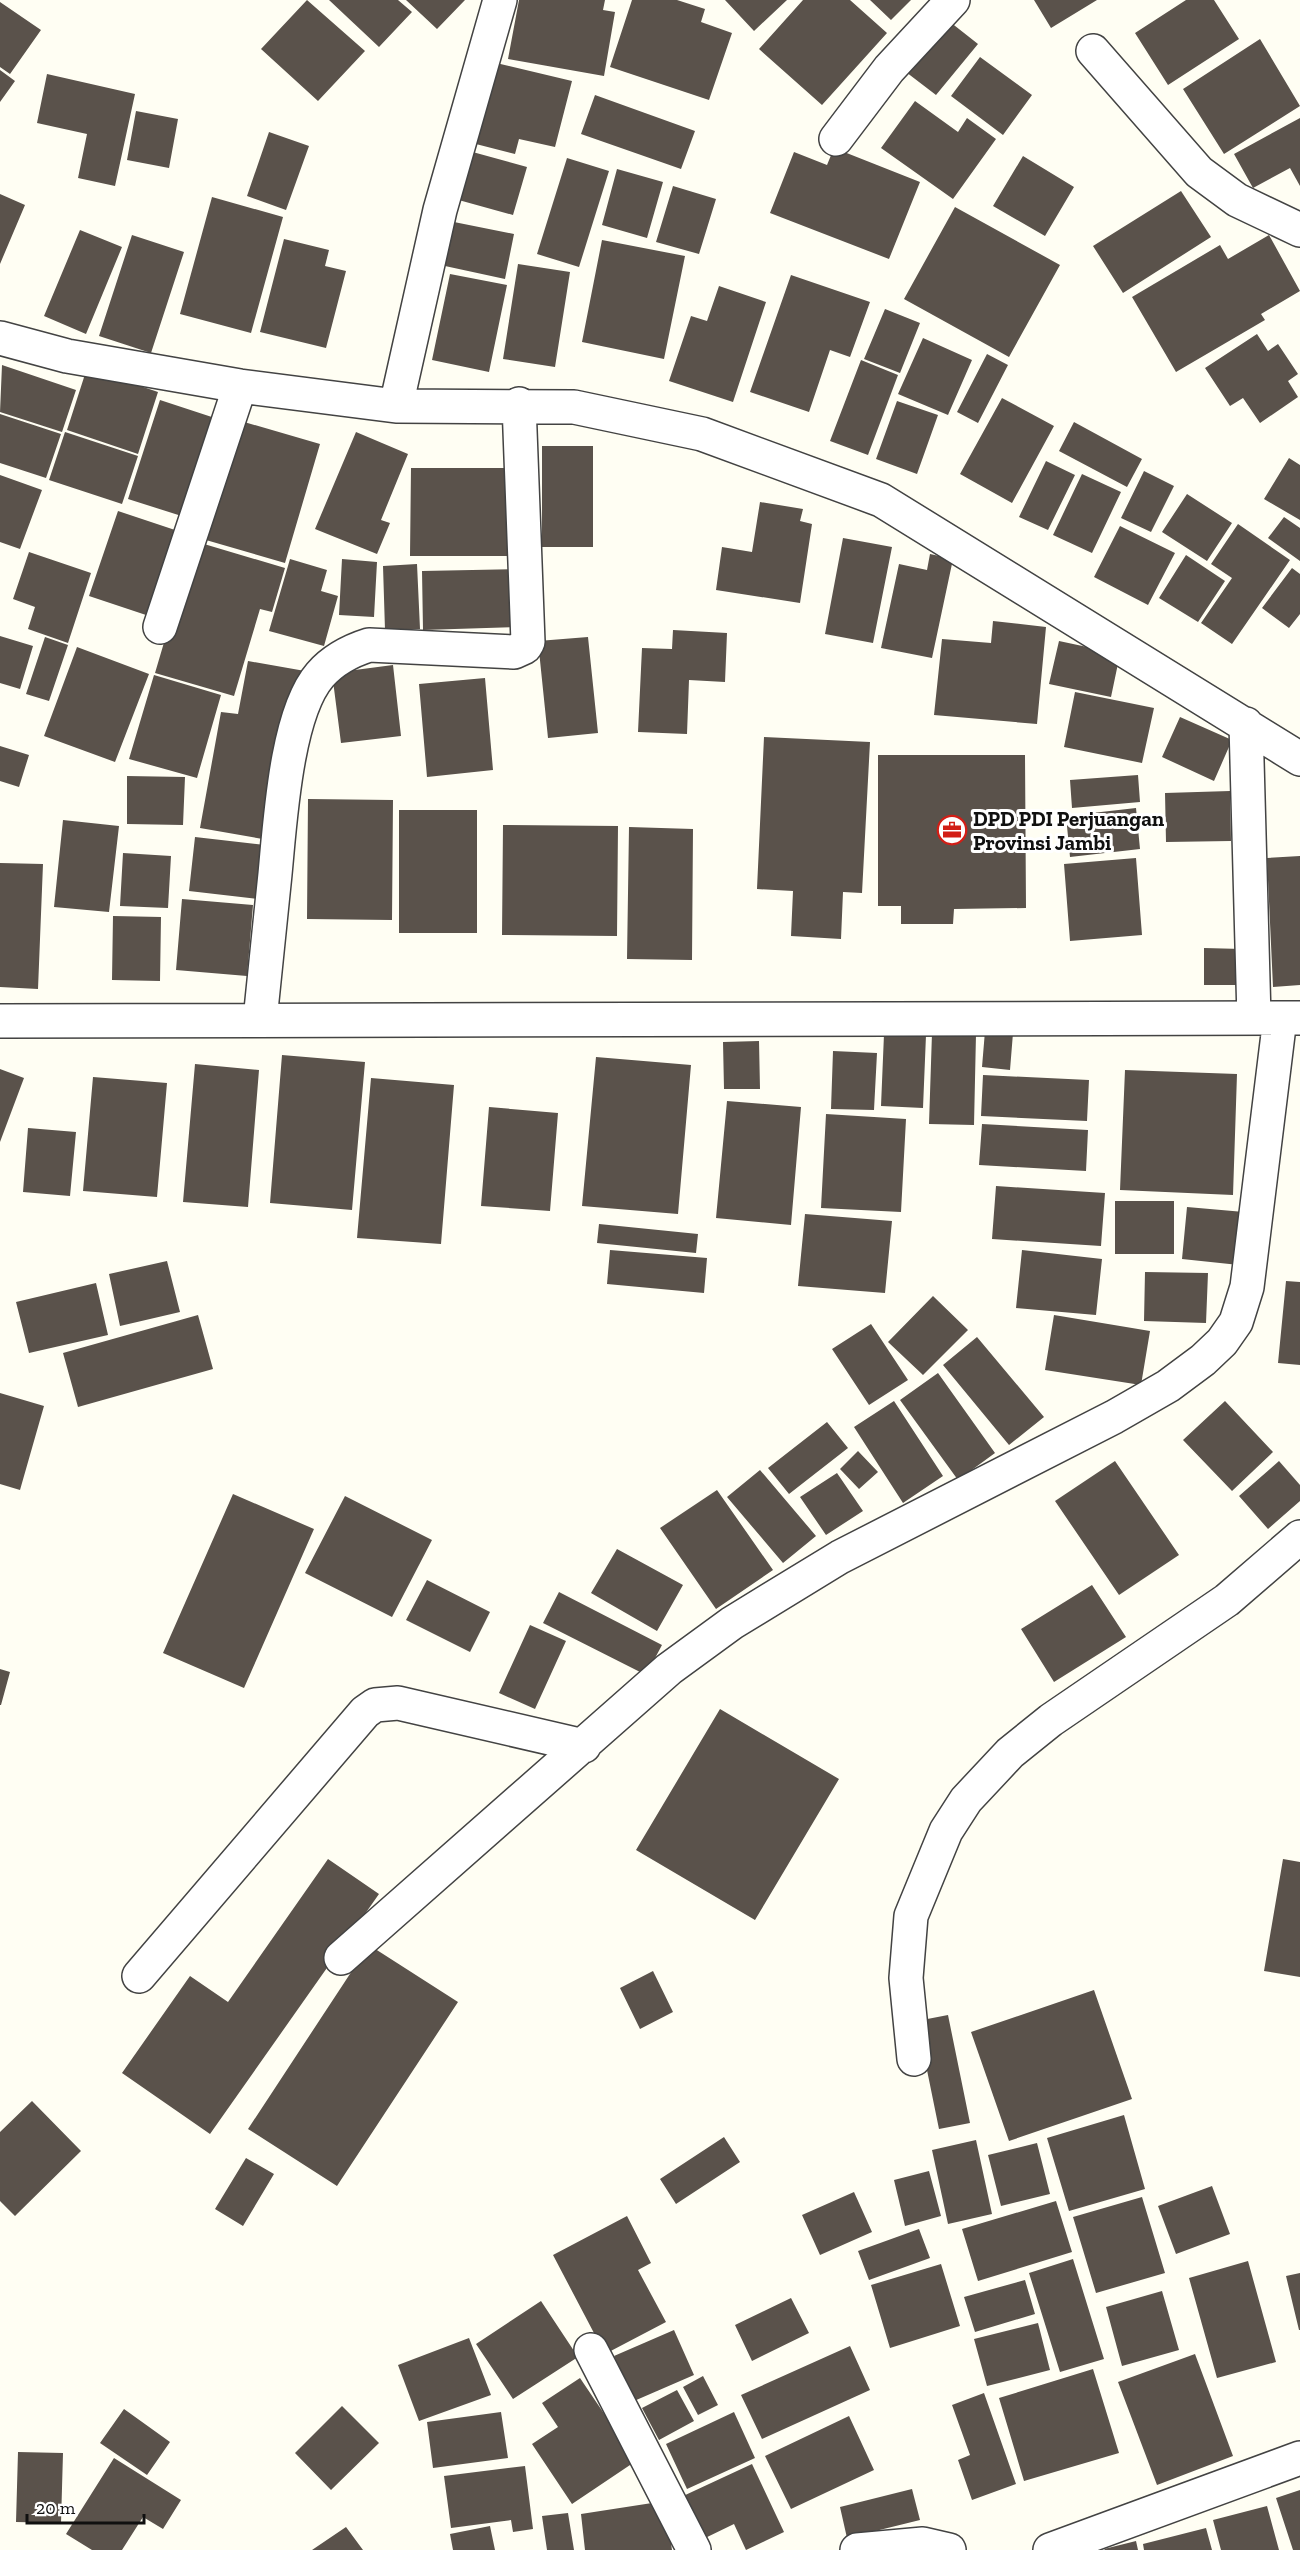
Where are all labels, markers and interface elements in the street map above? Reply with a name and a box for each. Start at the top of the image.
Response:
place label: DPD PDI Perjuangan Provinsi Jambi [973,806,1165,855]
office icon: DPD PDI Perjuangan Provinsi Jambi [936,814,968,846]
scale bar [27,2487,144,2525]
text: 20 m [36,2497,76,2519]

